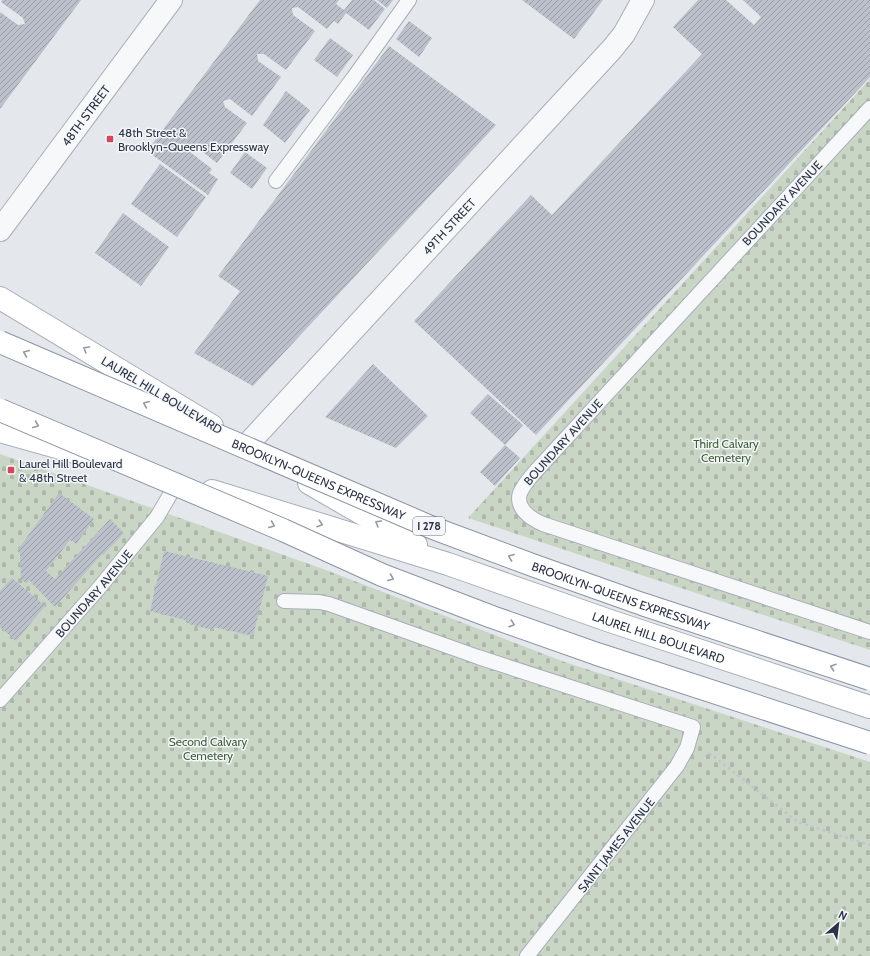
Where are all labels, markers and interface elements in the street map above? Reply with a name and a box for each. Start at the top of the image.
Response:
street label: 48TH STREET [58,81,113,149]
place label: 48th Street & Brooklyn-Queens Expressway [118,125,269,154]
marker: 48th Street & Brooklyn-Queens Expressway [105,134,115,144]
street label: BOUNDARY AVENUE [739,157,825,249]
street label: 49TH STREET [419,194,479,258]
one-way arrow [83,347,90,354]
one-way arrow [23,350,30,358]
street label: LAUREL HILL BOULEVARD [99,353,225,437]
street label: BOUNDARY AVENUE [520,396,606,488]
one-way arrow [142,401,149,409]
one-way arrow [32,421,39,429]
street label: BROOKLYN-QUEENS EXPRESSWAY [230,435,408,523]
park label: Third Calvary Cemetery [693,436,759,465]
place label: Laurel Hill Boulevard & 48th Street [19,456,122,485]
marker: Laurel Hill Boulevard & 48th Street [6,465,16,475]
road number: I 278 [413,517,445,535]
one-way arrow [316,519,323,528]
one-way arrow [267,520,275,528]
one-way arrow [375,520,382,527]
street label: BOUNDARY AVENUE [52,546,135,640]
one-way arrow [508,554,515,562]
street label: BROOKLYN-QUEENS EXPRESSWAY [530,558,712,633]
one-way arrow [387,573,394,581]
street label: LAUREL HILL BOULEVARD [590,608,727,666]
one-way arrow [508,619,515,628]
one-way arrow [830,663,837,672]
park label: Second Calvary Cemetery [169,734,247,763]
street label: SAINT JAMES AVENUE [574,794,658,895]
north arrow [818,904,858,944]
text: N [836,907,849,923]

